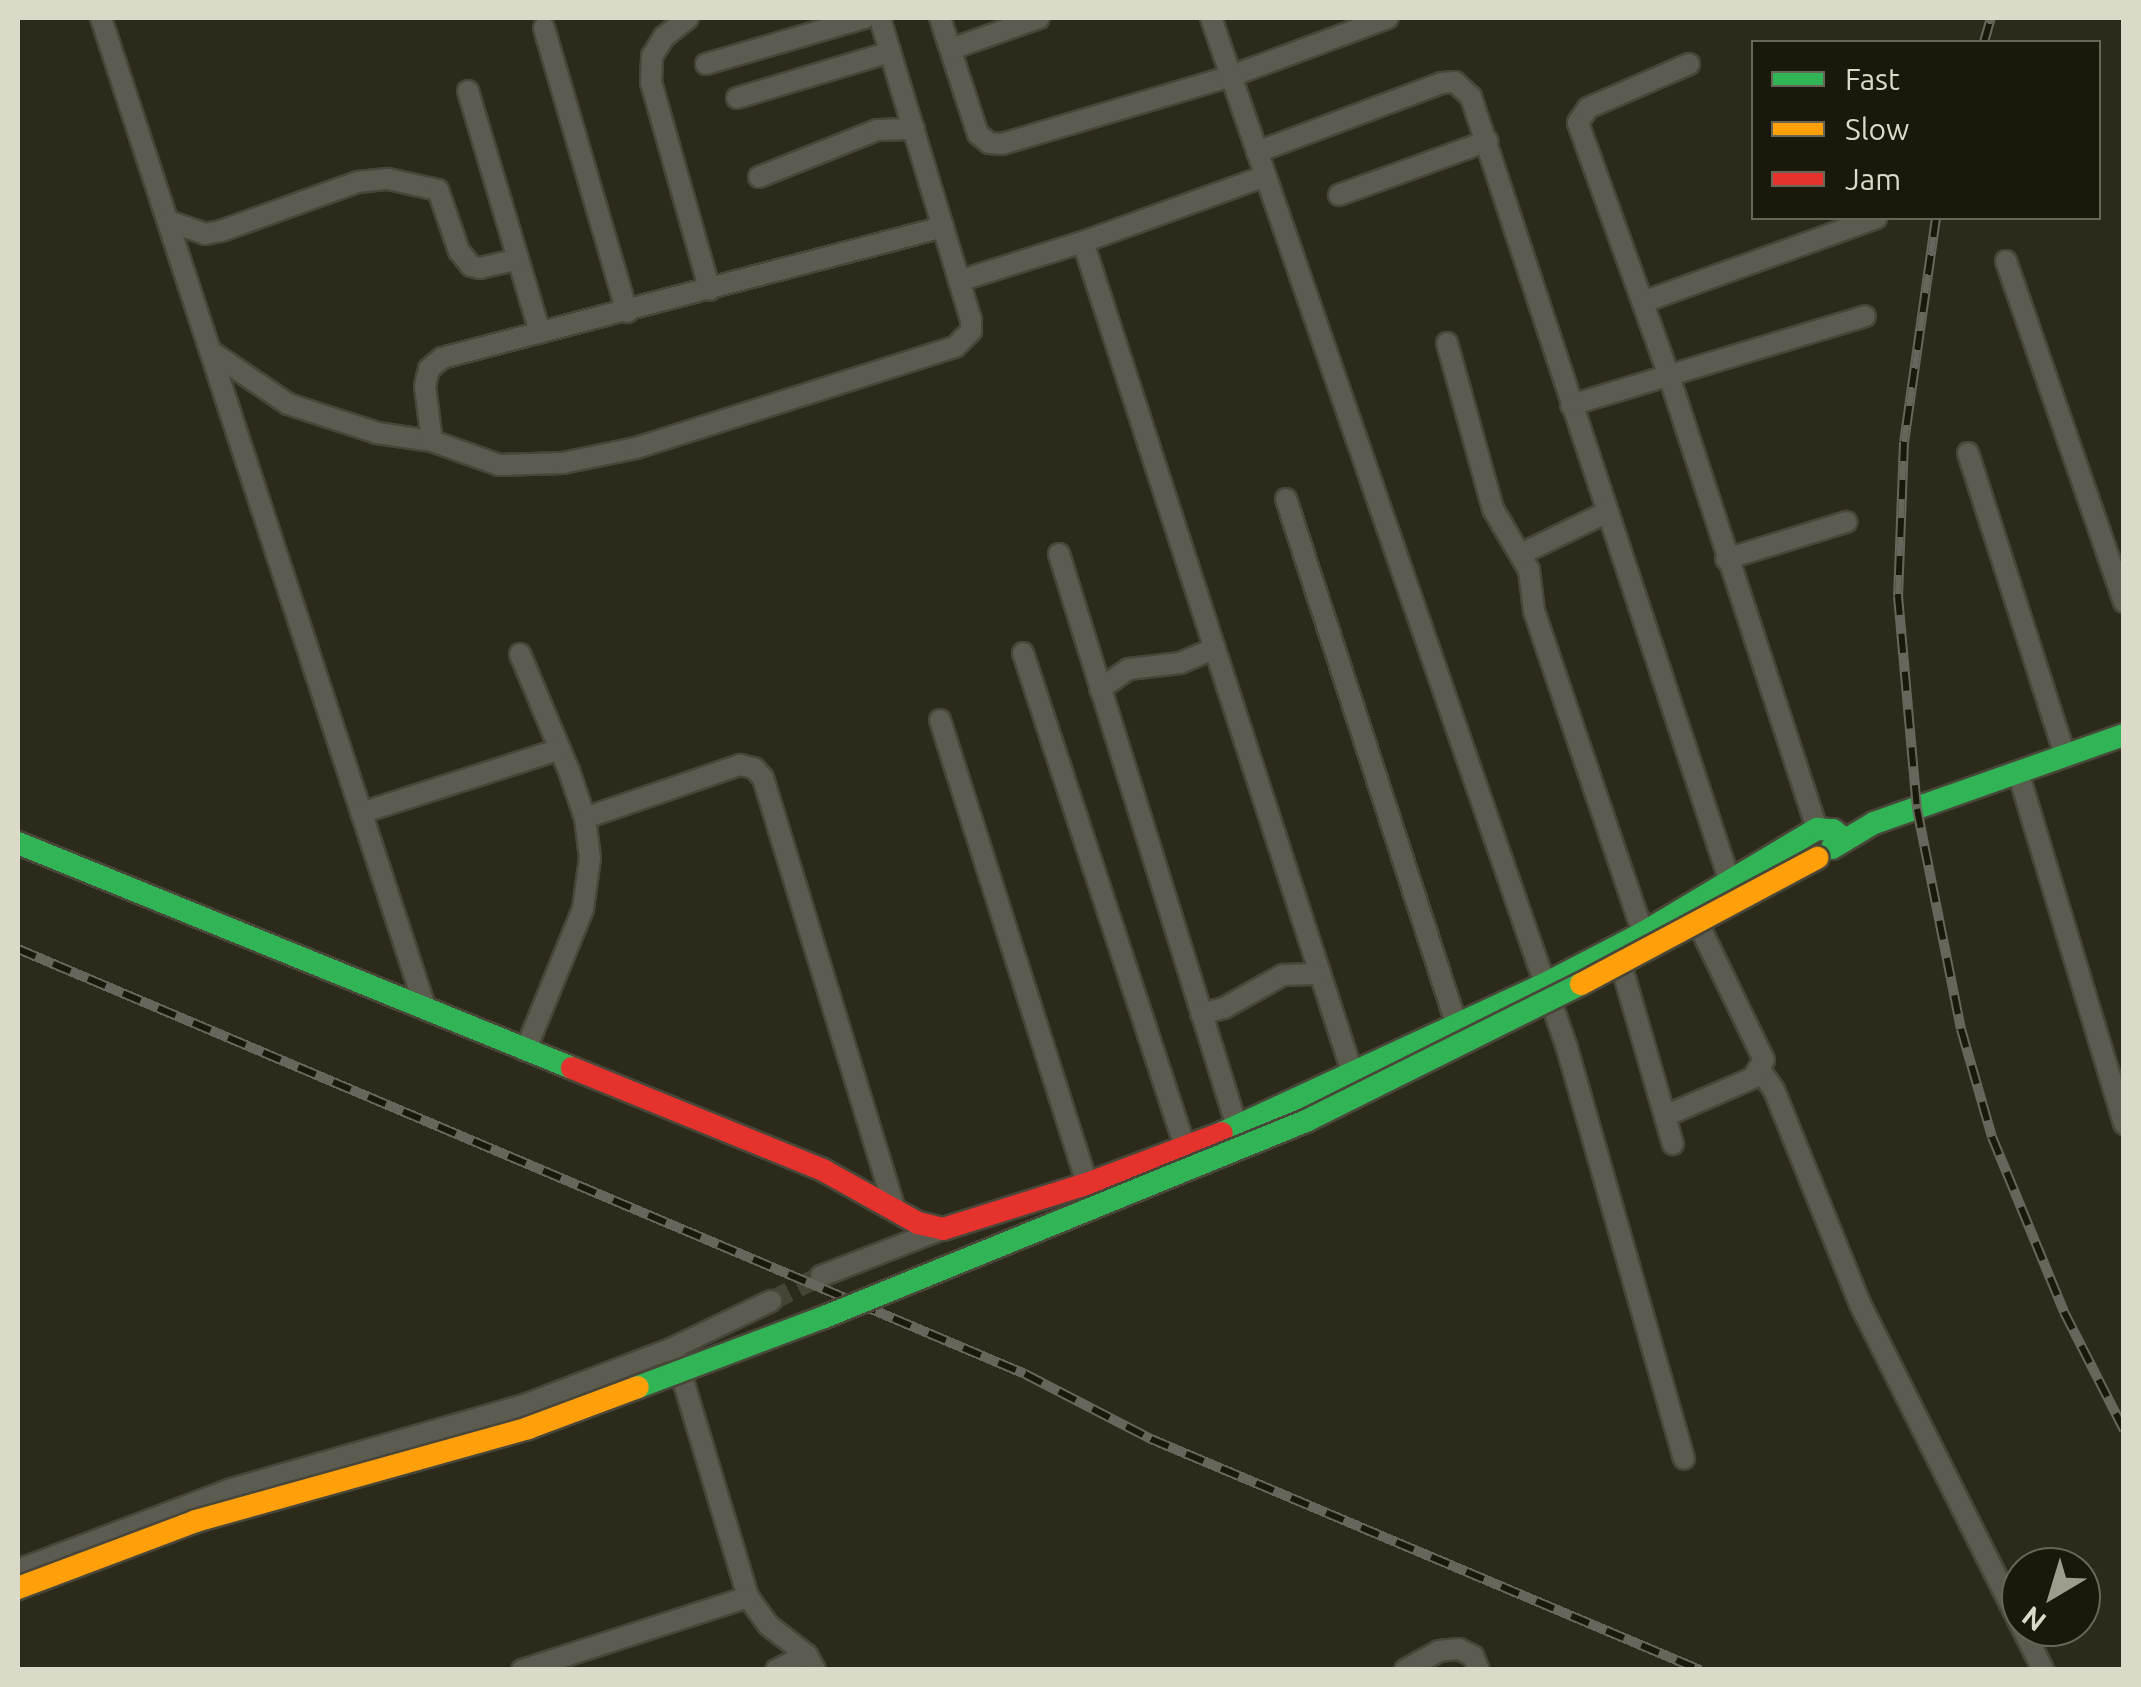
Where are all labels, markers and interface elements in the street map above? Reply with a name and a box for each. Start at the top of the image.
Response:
legend [1751,40,2101,220]
text: Fast [1845,62,1900,96]
text: Slow [1845,112,1909,146]
text: Jam [1845,162,1901,196]
north arrow [2001,1547,2101,1647]
text: N [2016,1601,2051,1638]

